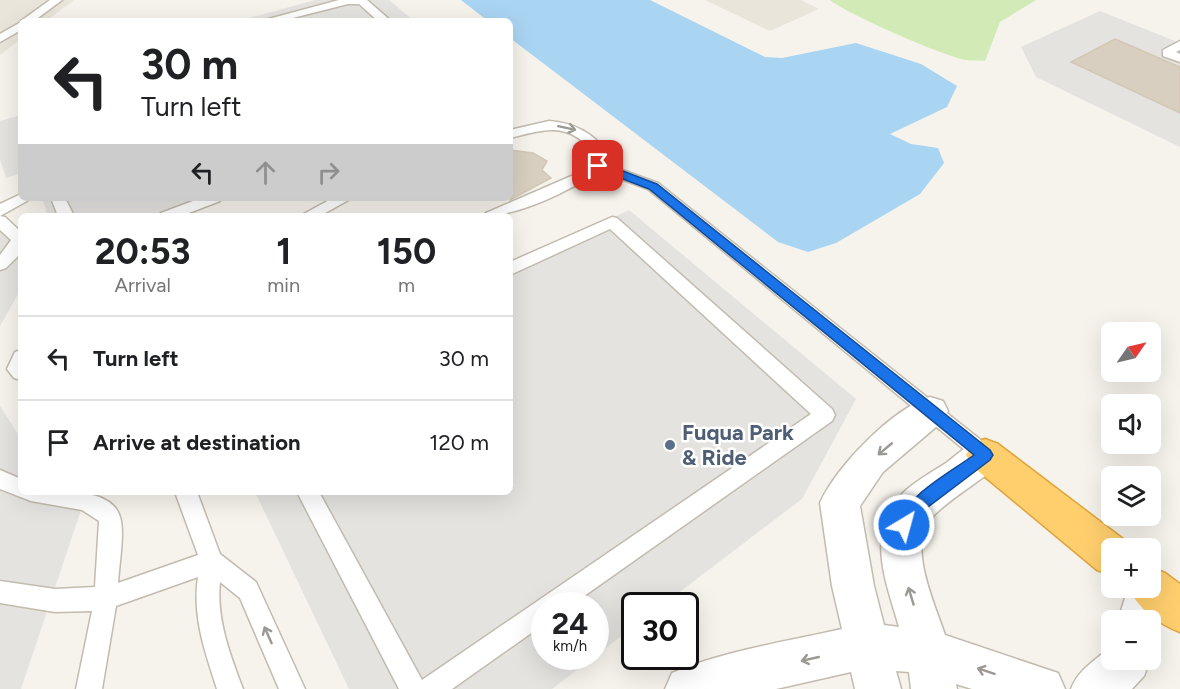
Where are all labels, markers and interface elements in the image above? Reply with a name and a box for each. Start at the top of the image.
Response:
text: 30 m [141,39,238,90]
icon: left [42,42,120,120]
text: Turn left [141,90,241,123]
one-way arrow [557,123,576,135]
pin [572,140,623,191]
icon: arrive [581,149,614,182]
icon: left [186,156,219,189]
icon: ahead [249,156,282,189]
icon: right [312,156,345,189]
text: 20:53 [95,230,191,273]
text: 1 [276,230,291,273]
text: 150 [377,230,436,273]
text: Arrival [114,273,171,297]
text: min [267,273,300,297]
text: m [398,273,415,297]
north arrow [1101,322,1161,382]
map controls [1101,322,1161,670]
icon: left [42,342,75,375]
text: Turn left [93,345,179,372]
text: 30 m [439,345,489,372]
button: sound [1101,394,1161,454]
place label: Fuqua Park & Ride [682,419,794,471]
icon: arrive [42,426,75,459]
text: Arrive at destination [93,429,301,456]
text: 120 m [429,429,489,456]
marker: Fuqua Park & Ride [663,438,677,452]
one-way arrow [877,442,893,455]
button: layers [1101,466,1161,526]
position arrow [872,493,936,557]
button: + [1101,538,1161,598]
one-way arrow [905,587,916,606]
speed limit sign: 30 [621,592,699,670]
text: 24 [552,605,588,642]
button: − [1101,610,1161,670]
one-way arrow [262,627,273,645]
text: km/h [553,637,587,655]
one-way arrow [801,653,820,665]
one-way arrow [977,665,996,676]

